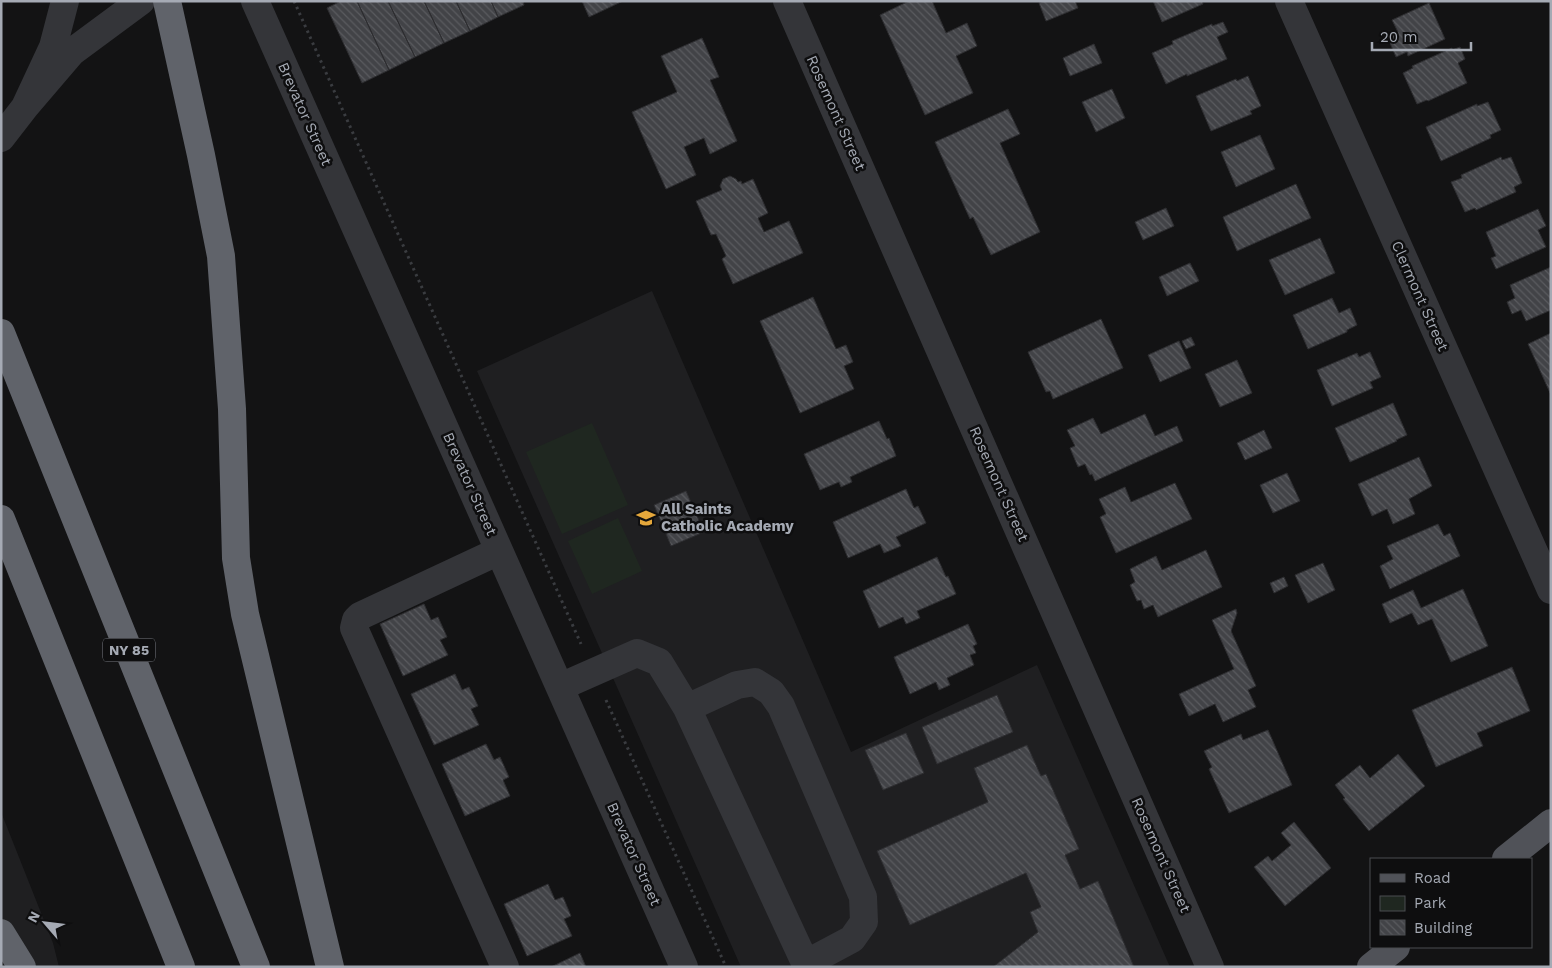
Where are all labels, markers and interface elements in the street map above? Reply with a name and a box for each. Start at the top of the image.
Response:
scale bar [1372,20,1471,52]
text: 20 m [1380,28,1418,46]
street label: Rosemont Street [802,53,870,174]
street label: Brevator Street [274,60,336,169]
street label: Clermont Street [1388,238,1453,355]
street label: Rosemont Street [965,424,1033,545]
street label: Brevator Street [439,430,501,539]
place label: All Saints Catholic Academy [661,500,794,535]
school or university icon: All Saints Catholic Academy [635,507,657,529]
road number: NY 85 [103,638,155,662]
street label: Rosemont Street [1127,795,1195,916]
street label: Brevator Street [603,800,665,909]
legend [1370,858,1532,948]
text: Road [1414,869,1451,887]
text: Park [1414,894,1447,912]
north arrow [20,898,70,948]
text: N [24,909,43,925]
text: Building [1414,919,1472,937]

